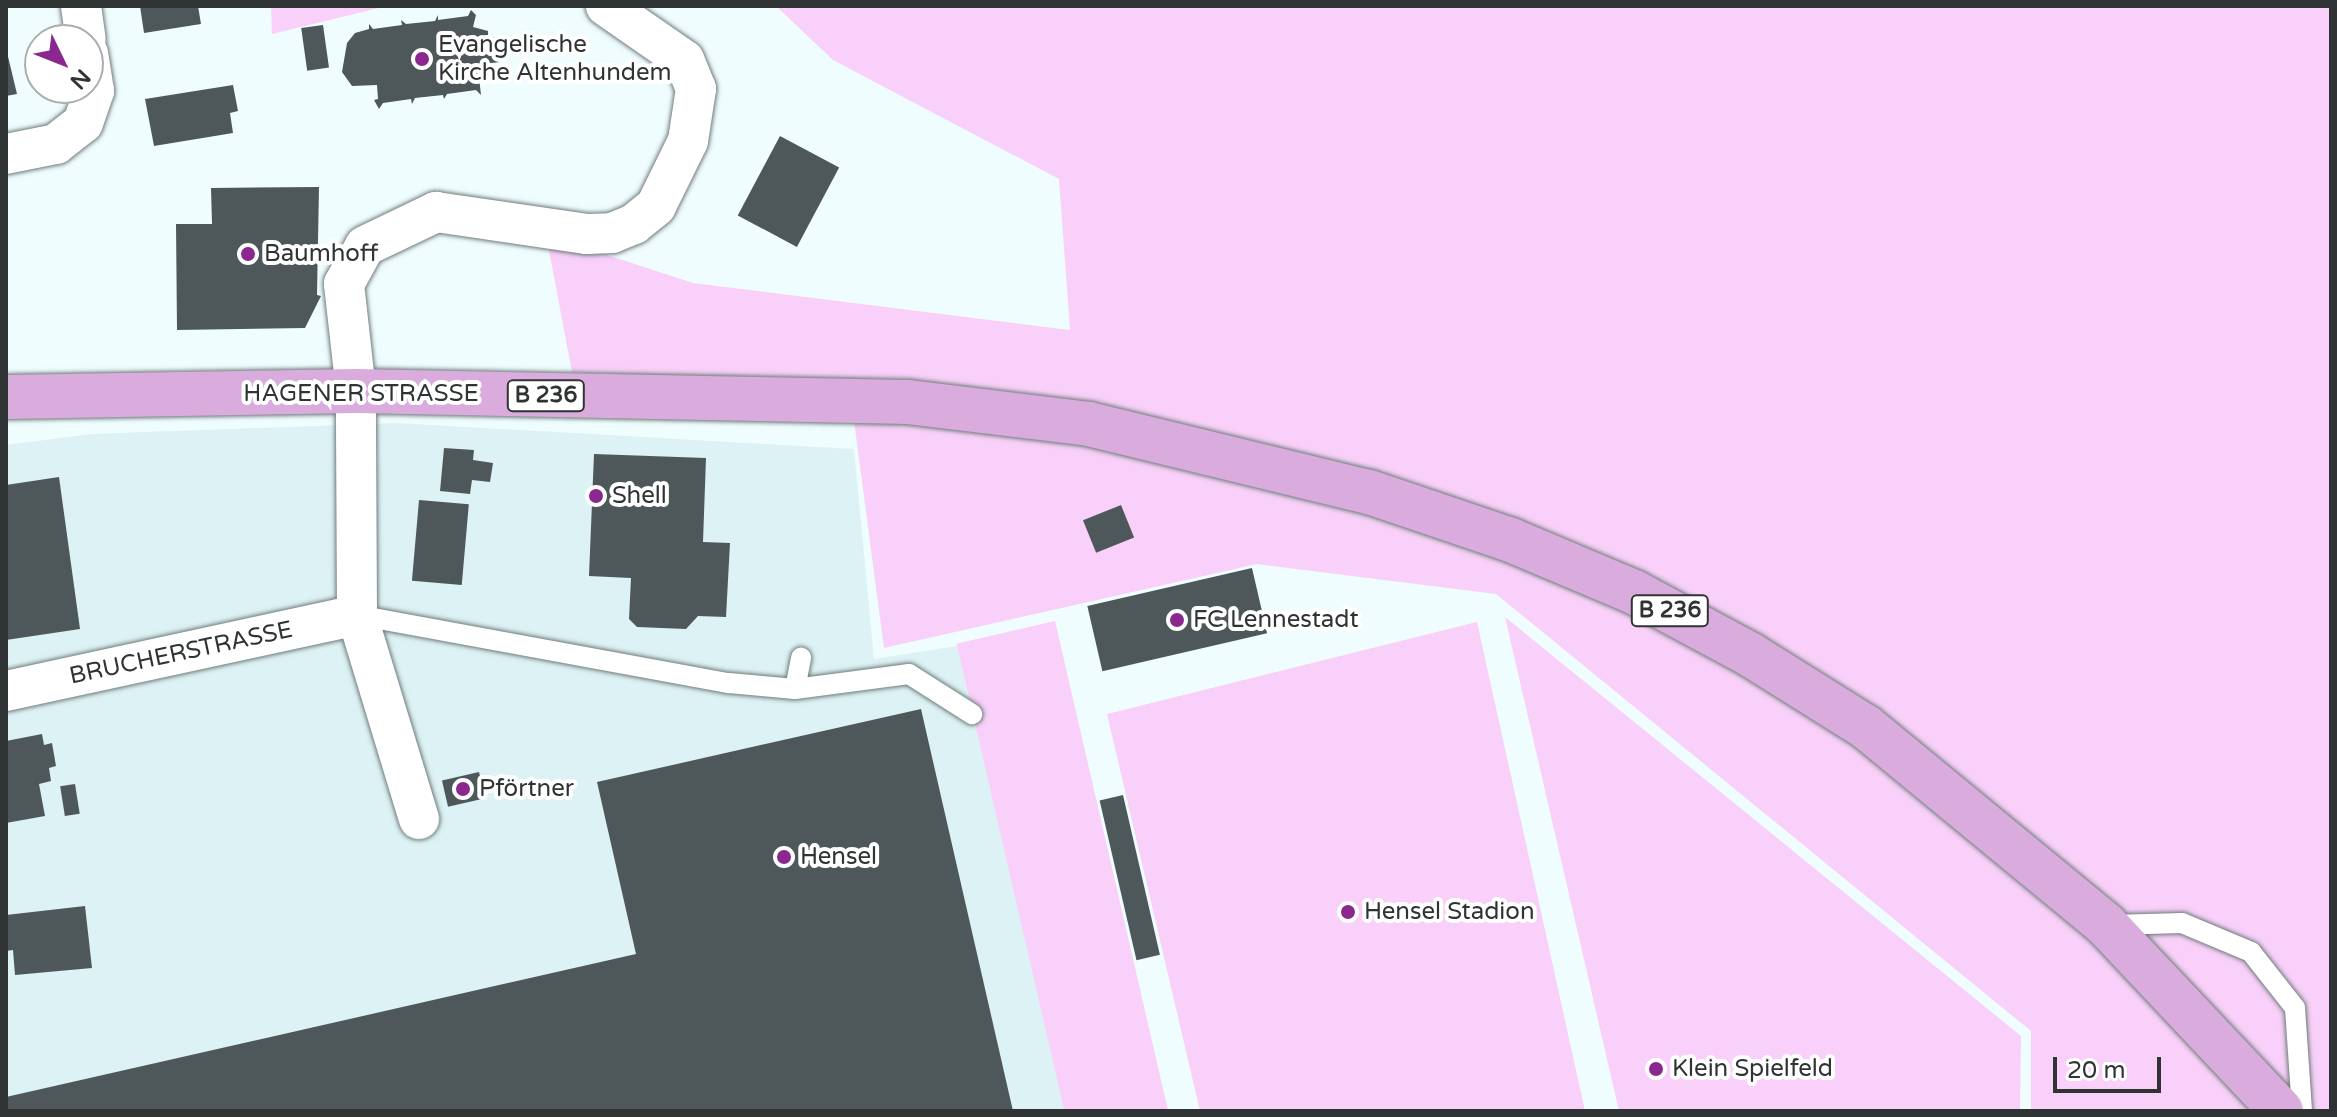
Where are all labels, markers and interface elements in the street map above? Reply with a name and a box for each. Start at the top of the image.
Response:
north arrow [24,24,104,104]
place label: Evangelische Kirche Altenhundem [438,31,672,87]
marker: Evangelische Kirche Altenhundem [413,50,431,68]
text: N [65,64,96,94]
place label: Baumhoff [264,240,378,268]
marker: Baumhoff [239,245,257,263]
road number: B 236 [506,378,586,414]
street label: HAGENER STRASSE [243,380,479,408]
place label: Shell [612,482,667,510]
marker: Shell [587,487,605,505]
road number: B 236 [1630,593,1710,629]
place label: FC Lennestadt [1193,606,1359,634]
marker: FC Lennestadt [1168,611,1186,629]
street label: BRUCHERSTRASSE [67,615,295,691]
place label: Pförtner [479,775,574,803]
marker: Pförtner [454,780,472,798]
place label: Hensel [800,843,877,871]
marker: Hensel [775,848,793,866]
place label: Hensel Stadion [1364,898,1535,926]
marker: Hensel Stadion [1339,903,1357,921]
scale bar [2057,1041,2165,1091]
place label: Klein Spielfeld [1672,1055,1833,1083]
text: 20 m [2067,1056,2125,1085]
marker: Klein Spielfeld [1647,1060,1665,1078]

